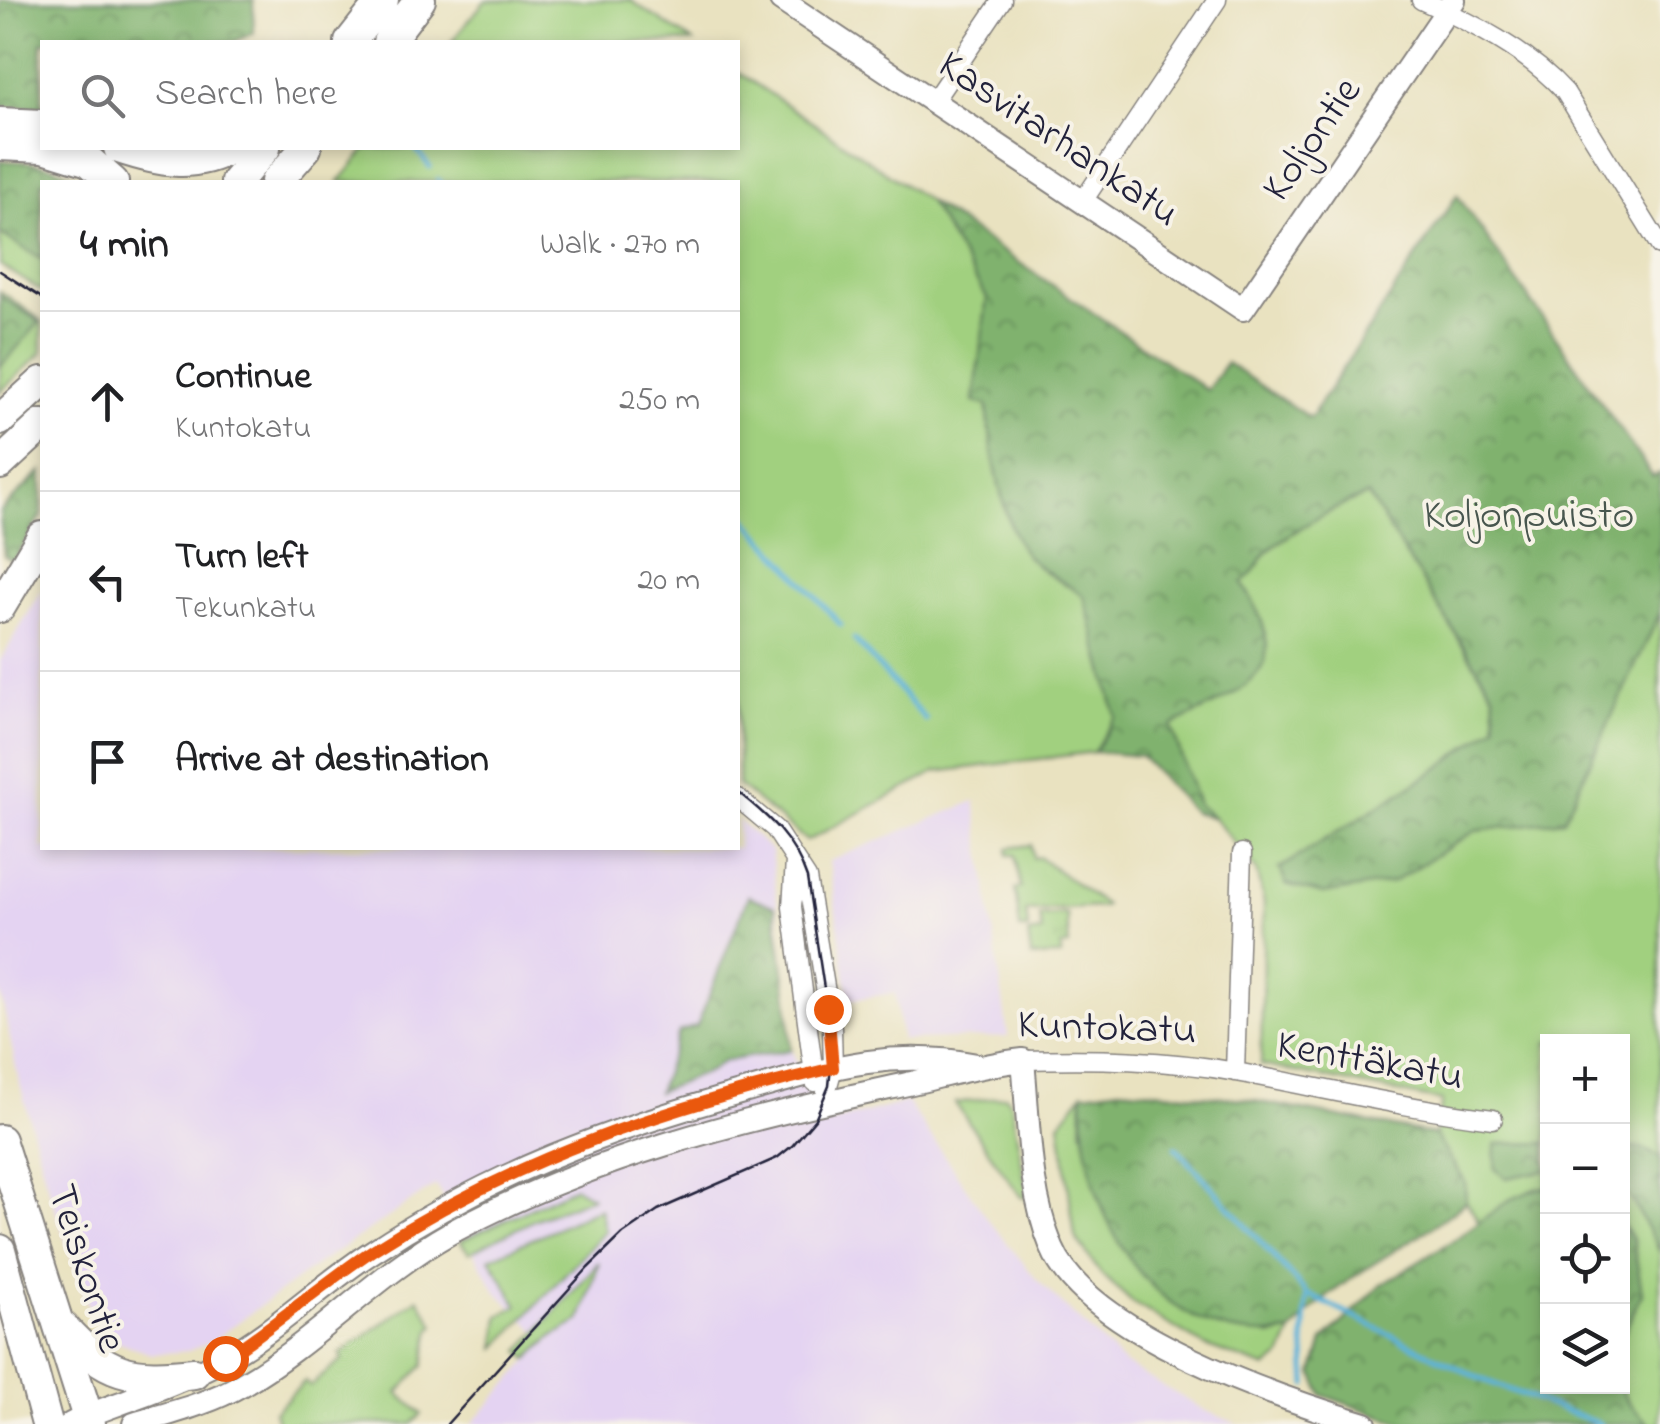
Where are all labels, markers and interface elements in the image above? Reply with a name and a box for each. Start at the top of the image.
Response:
street label: Kasvitarhankatu [925,36,1191,244]
search box [40,40,740,150]
street label: Koljontie [1248,65,1378,215]
text: Search here [155,67,337,123]
icon: search [75,68,130,123]
text: 4 min [80,215,169,276]
text: Walk · 270 m [540,222,700,269]
text: Continue [175,350,311,406]
icon: ahead [80,374,135,429]
text: 250 m [619,378,700,425]
text: Kuntokatu [175,406,311,453]
park label: Koljonpuisto [1424,486,1634,547]
text: Turn left [175,530,308,586]
icon: left [80,554,135,609]
text: 20 m [637,558,700,605]
text: Tekunkatu [175,586,316,633]
text: Arrive at destination [175,733,489,789]
icon: arrive [80,734,135,789]
route end [806,987,852,1033]
street label: Kuntokatu [1017,995,1197,1063]
street label: Kenttäkatu [1272,1016,1468,1108]
map controls [1540,1034,1630,1394]
button: + [1540,1034,1630,1124]
button: − [1540,1124,1630,1214]
street label: Teiskontie [29,1177,141,1361]
button: locate [1540,1214,1630,1304]
button: layers [1540,1304,1630,1394]
route start [203,1336,249,1382]

